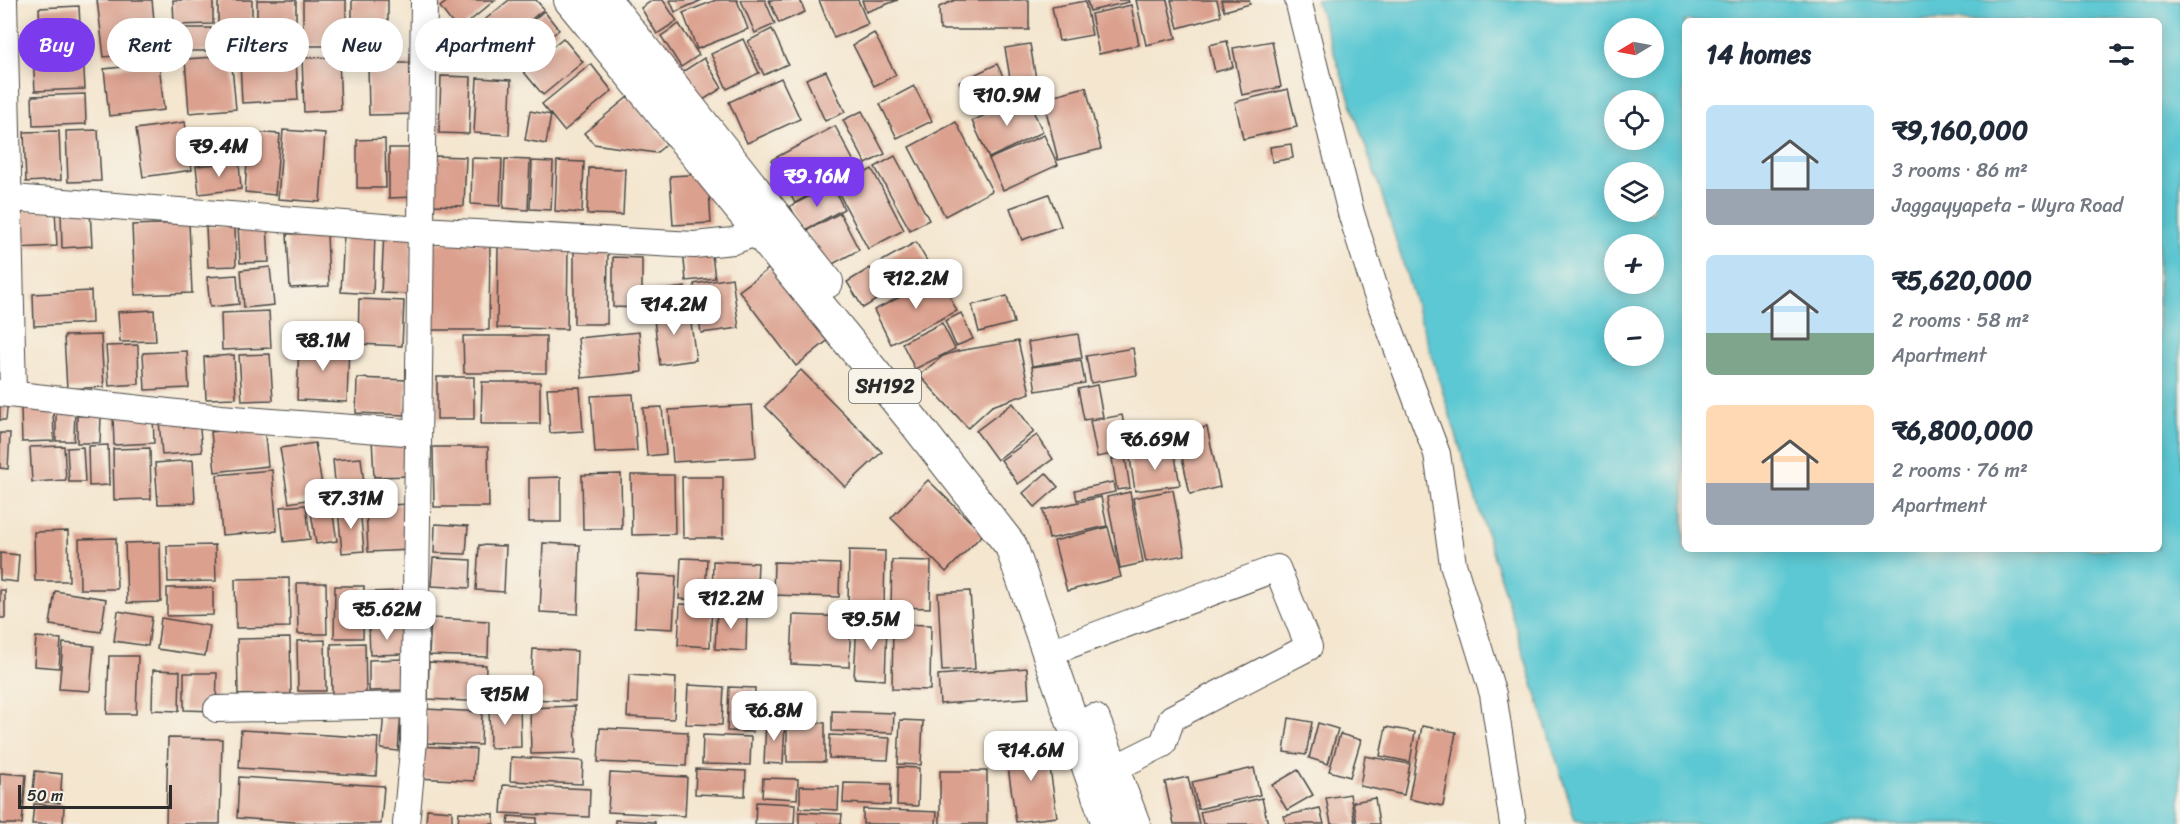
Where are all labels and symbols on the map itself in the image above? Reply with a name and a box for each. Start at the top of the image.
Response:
north arrow [1604,18,1664,78]
pin: ₹10.9M [958,76,1056,127]
pin: ₹9.4M [177,127,261,178]
pin: ₹9.16M [768,157,866,208]
pin: ₹12.2M [867,259,965,310]
pin: ₹14.2M [625,285,723,336]
pin: ₹8.1M [281,321,365,372]
road number: SH192 [849,369,921,403]
pin: ₹6.69M [1106,420,1204,471]
pin: ₹7.31M [302,479,400,530]
pin: ₹12.2M [682,579,780,630]
pin: ₹5.62M [338,590,436,641]
pin: ₹9.5M [829,600,913,651]
pin: ₹15M [469,675,541,726]
pin: ₹6.8M [732,691,816,742]
pin: ₹14.6M [982,731,1080,782]
scale bar [18,782,172,810]

